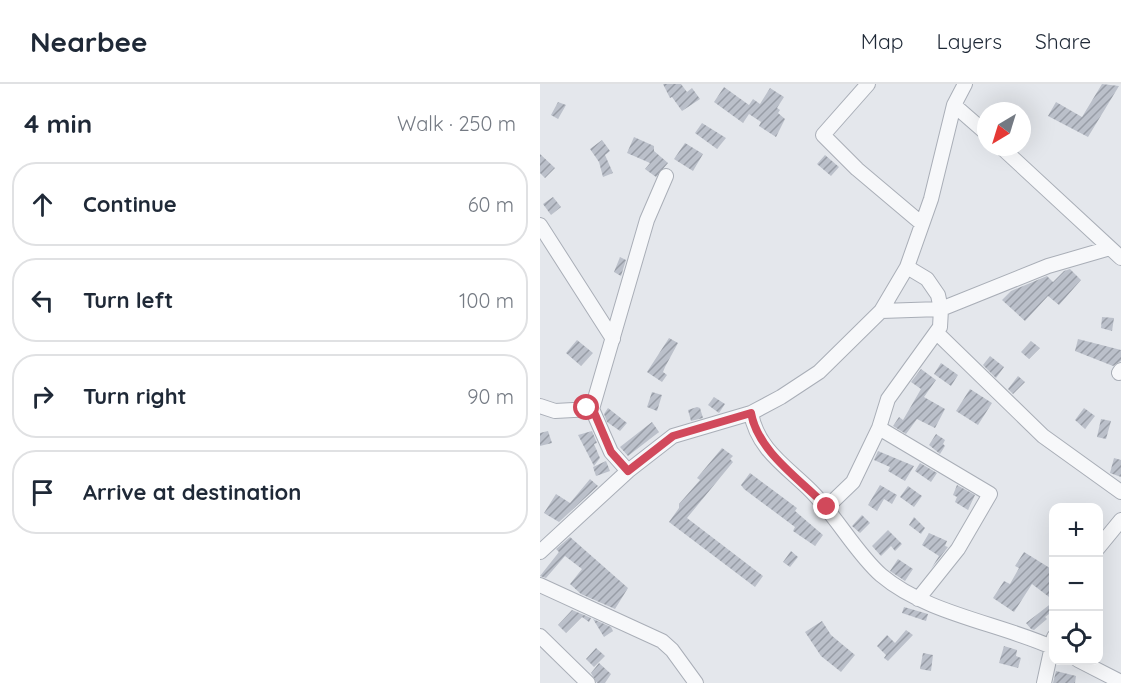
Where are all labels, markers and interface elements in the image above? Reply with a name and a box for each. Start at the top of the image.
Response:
text: Nearbee [30,24,148,59]
text: Map [861,28,904,54]
text: Layers [937,28,1002,54]
text: Share [1035,28,1091,54]
north arrow [977,102,1031,156]
text: 4 min [24,107,92,140]
text: Walk · 250 m [397,111,516,136]
icon: ahead [26,188,59,221]
text: Continue [83,190,177,218]
text: 60 m [468,192,514,217]
icon: left [26,284,59,317]
text: Turn left [83,286,173,314]
text: 100 m [459,288,514,313]
icon: right [26,380,59,413]
text: Turn right [83,382,187,410]
text: 90 m [467,384,514,409]
route start [573,394,599,420]
icon: arrive [26,476,59,509]
text: Arrive at destination [83,478,301,506]
route end [813,493,839,519]
map controls [1049,503,1103,665]
button: + [1049,503,1103,557]
button: − [1049,557,1103,611]
button: locate [1049,611,1103,665]

